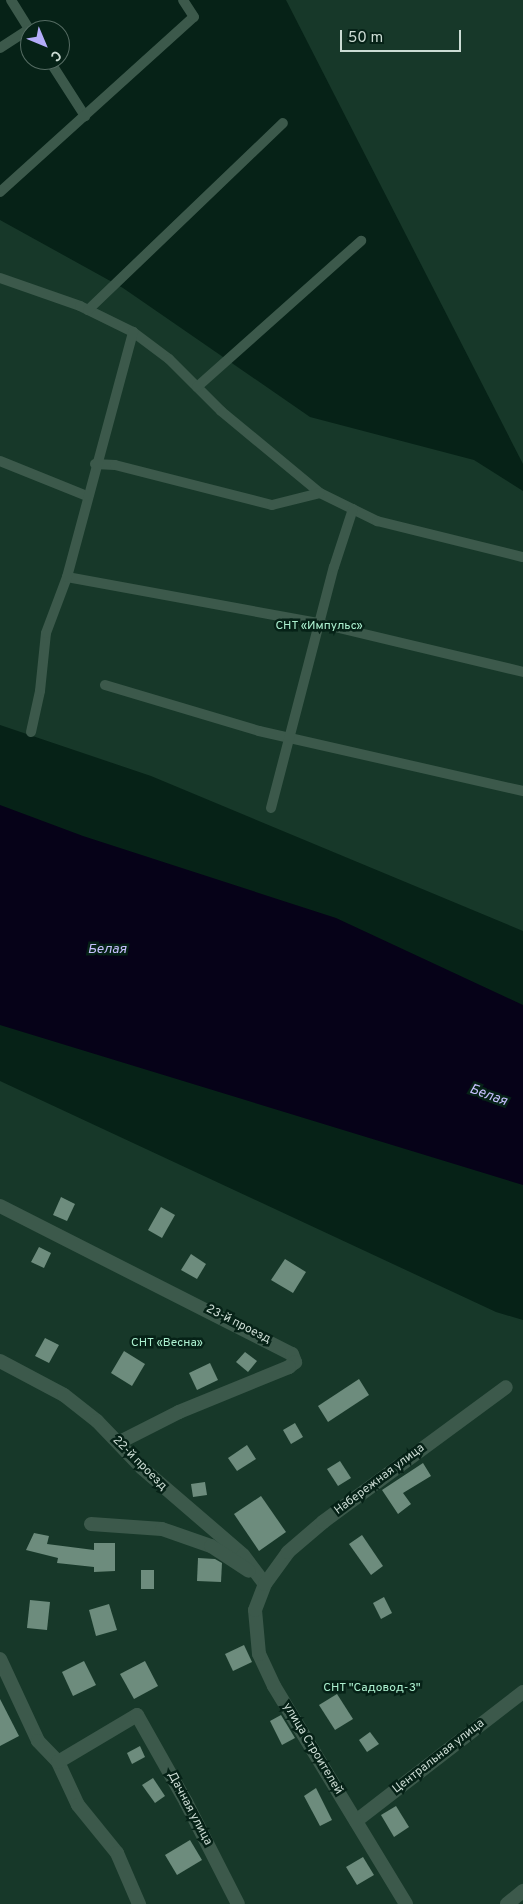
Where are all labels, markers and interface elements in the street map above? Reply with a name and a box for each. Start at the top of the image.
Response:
north arrow [20,20,70,70]
scale bar [343,20,464,52]
text: 50 m [348,29,383,48]
text: С [46,46,64,64]
park label: СНТ «Импульс» [275,620,363,634]
water label: Белая [88,942,126,958]
water label: Белая [467,1081,509,1111]
street label: 23-й проезд [203,1303,273,1347]
park label: СНТ «Весна» [131,1337,203,1351]
street label: 22-й проезд [109,1434,169,1494]
street label: Набережная улица [332,1441,428,1519]
park label: СНТ "Садовод-3" [323,1682,421,1696]
street label: улица Строителей [279,1701,345,1797]
street label: Центральная улица [390,1717,488,1797]
street label: Дачная улица [164,1770,214,1848]

